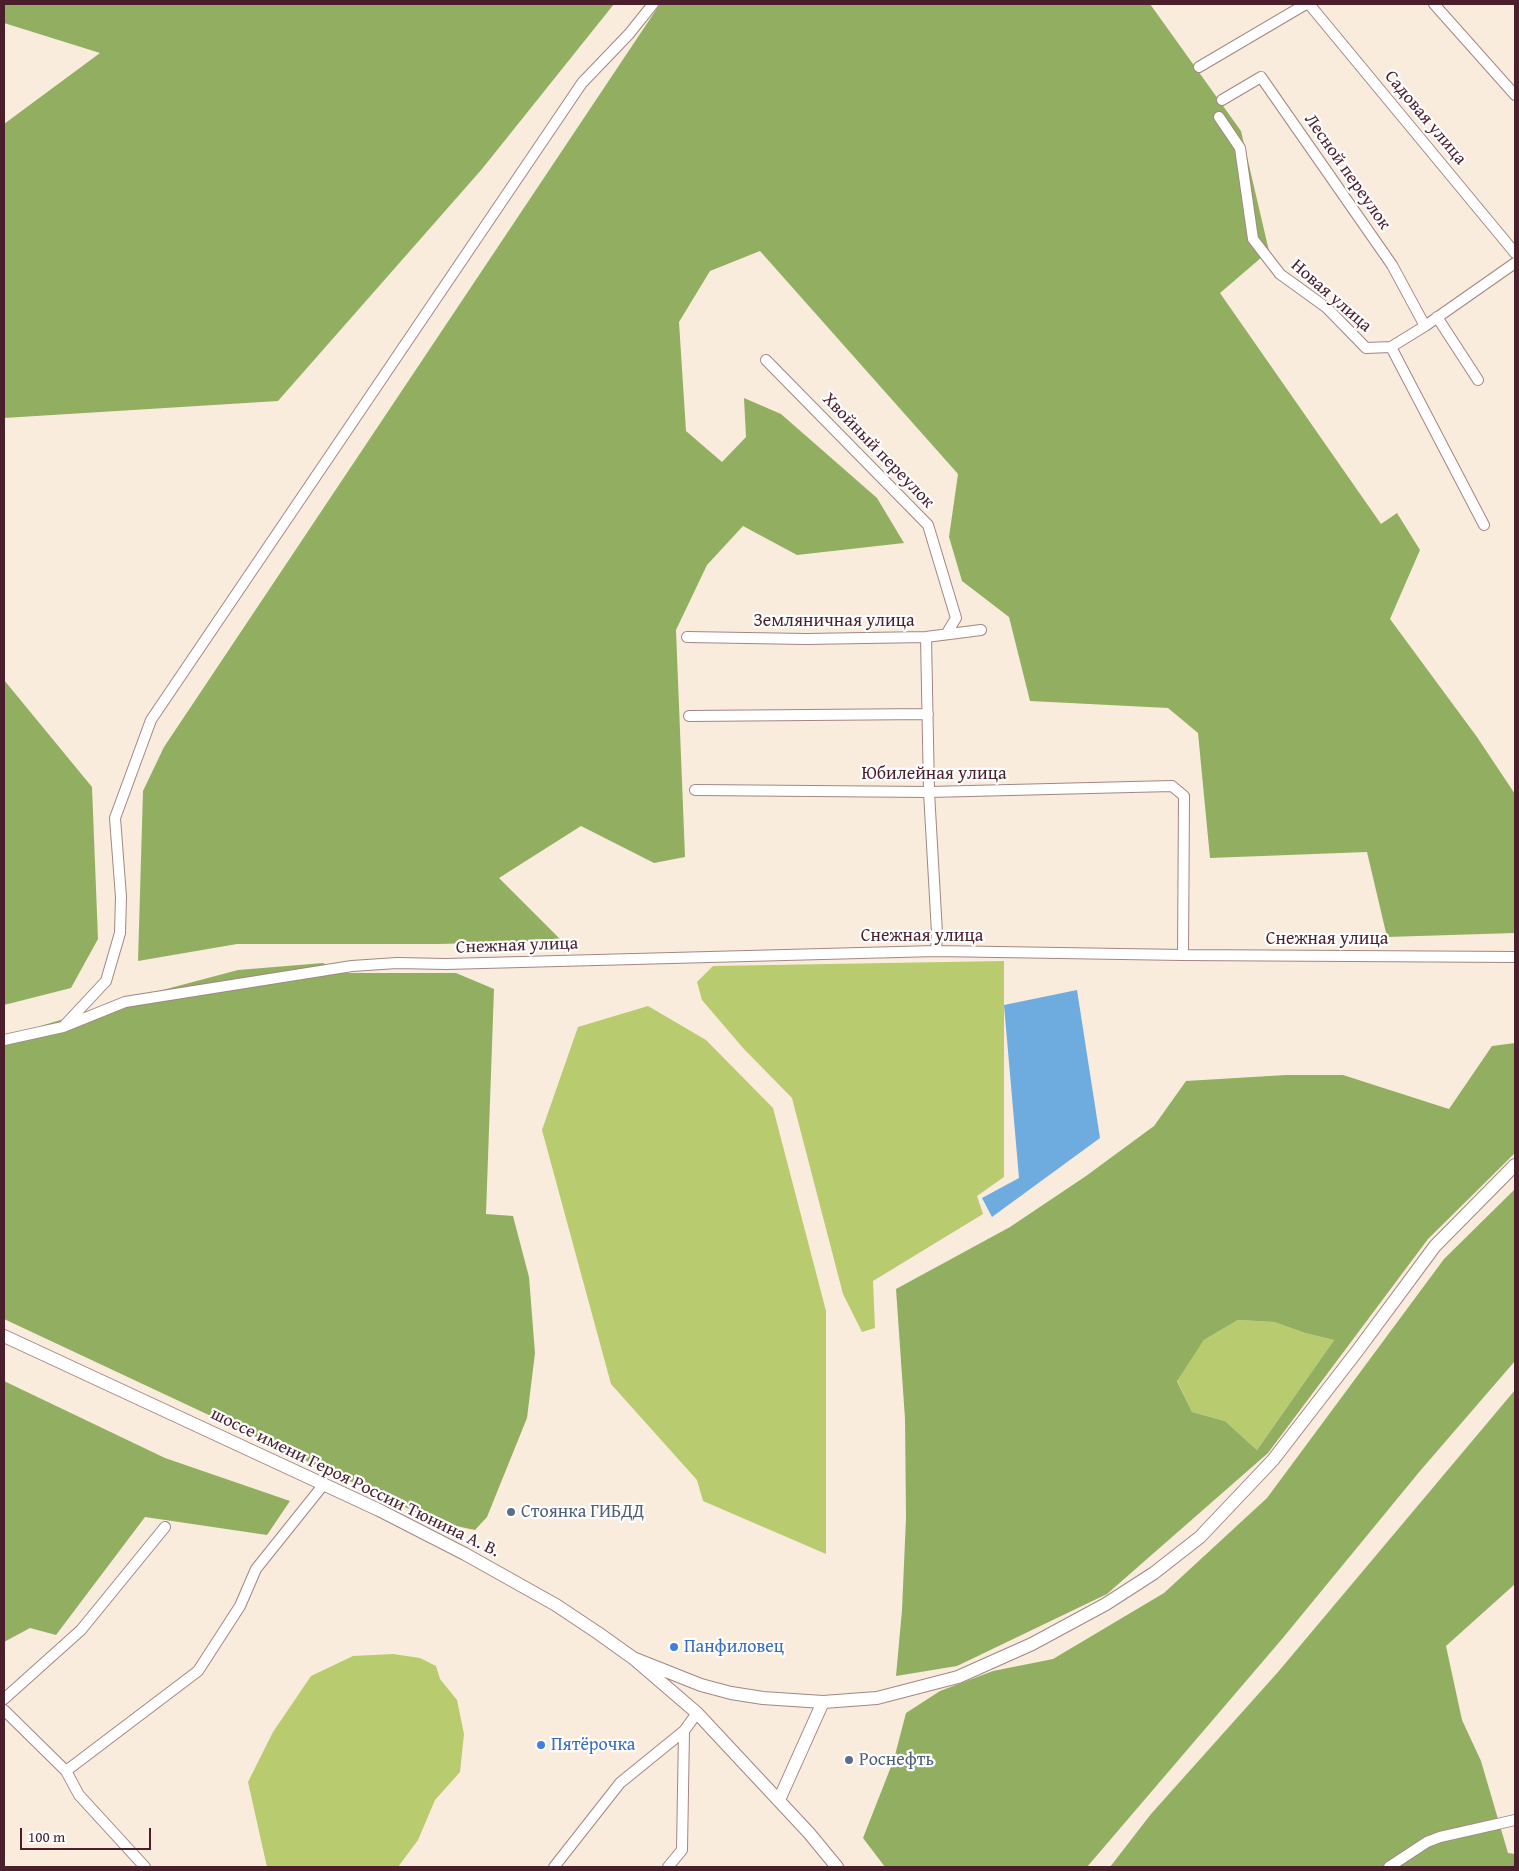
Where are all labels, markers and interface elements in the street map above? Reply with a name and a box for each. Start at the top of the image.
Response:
street label: Садовая улица [1379,67,1471,169]
street label: Лесной переулок [1299,110,1395,234]
street label: Новая улица [1286,255,1376,337]
street label: Хвойный переулок [817,389,939,513]
street label: Земляничная улица [753,610,915,632]
street label: Юбилейная улица [861,763,1007,785]
street label: Снежная улица [861,925,983,947]
street label: Снежная улица [1266,928,1388,950]
street label: Снежная улица [455,933,579,959]
street label: шоссе имени Героя России Тюнина А. В. [207,1403,503,1563]
place label: Стоянка ГИБДД [521,1501,644,1523]
marker: Стоянка ГИБДД [505,1506,517,1518]
place label: Панфиловец [684,1636,784,1658]
marker: Панфиловец [668,1641,680,1653]
place label: Пятёрочка [551,1734,635,1756]
marker: Пятёрочка [535,1739,547,1751]
place label: Роснефть [859,1749,934,1771]
marker: Роснефть [843,1754,855,1766]
scale bar [22,1818,154,1850]
text: 100 m [28,1826,65,1847]

